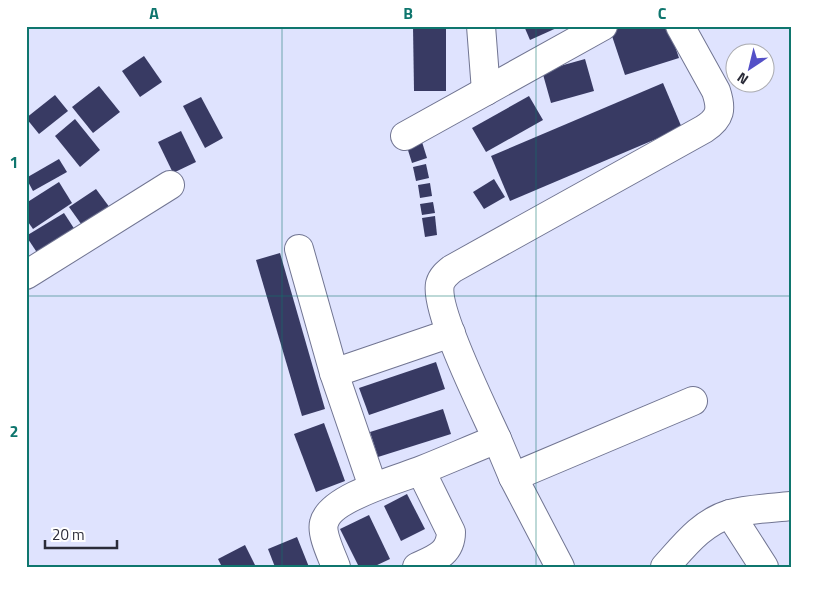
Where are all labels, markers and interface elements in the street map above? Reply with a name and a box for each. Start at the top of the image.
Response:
text: A [149,1,159,25]
text: B [403,1,413,25]
text: C [658,1,667,25]
north arrow [724,42,774,92]
text: N [732,68,752,90]
text: 1 [10,150,18,174]
text: 2 [10,419,18,443]
scale bar [45,518,118,550]
text: 20 m [52,523,85,546]

